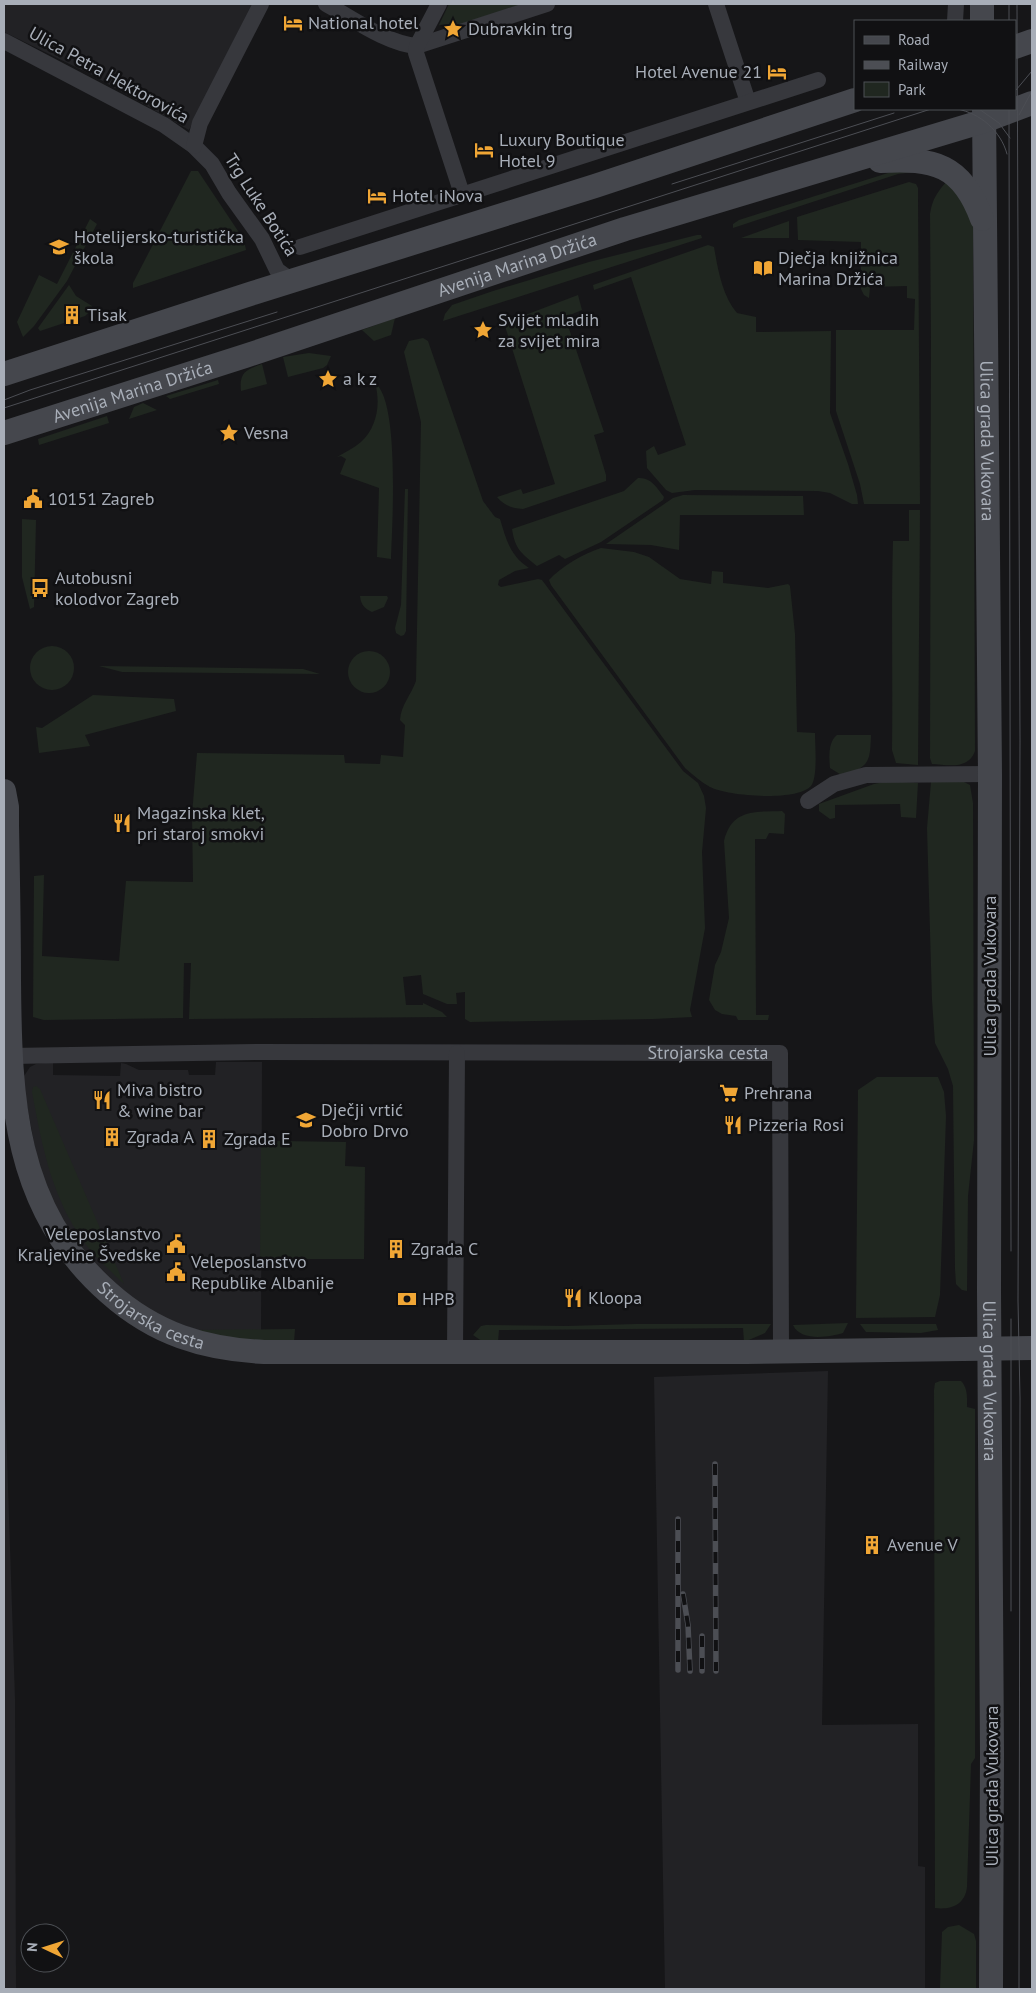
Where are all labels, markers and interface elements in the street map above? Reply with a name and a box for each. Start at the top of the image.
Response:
place label: National hotel [308,11,419,34]
hotel icon: National hotel [282,12,304,34]
place label: Dubravkin trg [468,17,573,40]
place icon: Dubravkin trg [442,18,464,40]
legend [854,20,1016,110]
street label: Ulica Petra Hektorovića [25,21,193,128]
text: Road [898,30,930,49]
text: Railway [898,55,948,74]
place label: Hotel Avenue 21 [635,60,762,83]
hotel icon: Hotel Avenue 21 [766,61,788,83]
text: Park [898,80,926,99]
place label: Luxury Boutique Hotel 9 [499,128,625,172]
hotel icon: Luxury Boutique Hotel 9 [473,139,495,161]
street label: Trg Luke Botića [220,149,303,260]
place label: Hotel iNova [392,184,483,207]
hotel icon: Hotel iNova [366,185,388,207]
place label: Hotelijersko-turistička škola [74,225,244,269]
street label: Avenija Marina Držića [434,227,600,302]
school or university icon: Hotelijersko-turistička škola [48,236,70,258]
place label: Dječja knjižnica Marina Držića [778,246,898,290]
library icon: Dječja knjižnica Marina Držića [752,257,774,279]
place label: Tisak [87,303,127,326]
building icon: Tisak [61,304,83,326]
place label: Svijet mladih za svijet mira [498,308,600,352]
place icon: Svijet mladih za svijet mira [472,319,494,341]
street label: Avenija Marina Držića [50,355,215,428]
street label: Ulica grada Vukovara [975,360,1000,522]
place label: a k z [343,367,377,390]
place icon: a k z [317,368,339,390]
place label: Vesna [243,421,289,444]
place icon: Vesna [218,422,240,444]
place label: 10151 Zagreb [48,487,154,510]
public building icon: 10151 Zagreb [22,488,44,510]
place label: Autobusni kolodvor Zagreb [55,566,179,610]
bus stop icon: Autobusni kolodvor Zagreb [29,577,51,599]
place label: Magazinska klet, pri staroj smokvi [137,801,265,845]
restaurant icon: Magazinska klet, pri staroj smokvi [111,812,133,834]
street label: Ulica grada Vukovara [978,896,1001,1056]
street label: Strojarska cesta [648,1041,768,1064]
place label: Miva bistro & wine bar [117,1078,203,1122]
place label: Prehrana [744,1081,812,1104]
supermarket icon: Prehrana [718,1082,740,1104]
restaurant icon: Miva bistro & wine bar [91,1089,113,1111]
place label: Dječji vrtić Dobro Drvo [321,1098,409,1142]
school or university icon: Dječji vrtić Dobro Drvo [295,1109,317,1131]
place label: Pizzeria Rosi [748,1113,844,1136]
restaurant icon: Pizzeria Rosi [722,1114,744,1136]
place label: Zgrada A [127,1125,194,1148]
building icon: Zgrada A [101,1126,123,1148]
place label: Zgrada E [224,1127,291,1150]
building icon: Zgrada E [198,1128,220,1150]
place label: Veleposlanstvo Kraljevine Švedske [17,1222,161,1266]
public building icon: Veleposlanstvo Kraljevine Švedske [165,1233,187,1255]
place label: Zgrada C [411,1237,478,1260]
building icon: Zgrada C [385,1238,407,1260]
place label: Veleposlanstvo Republike Albanije [190,1250,334,1294]
public building icon: Veleposlanstvo Republike Albanije [165,1261,187,1283]
street label: Strojarska cesta [93,1276,207,1354]
place label: Kloopa [588,1286,642,1309]
place label: HPB [422,1287,455,1310]
restaurant icon: Kloopa [562,1287,584,1309]
bank icon: HPB [396,1288,418,1310]
street label: Ulica grada Vukovara [978,1300,1002,1462]
place label: Avenue V [887,1533,958,1556]
building icon: Avenue V [861,1534,883,1556]
street label: Ulica grada Vukovara [980,1706,1003,1866]
north arrow [20,1923,70,1973]
text: N [23,1942,41,1952]

